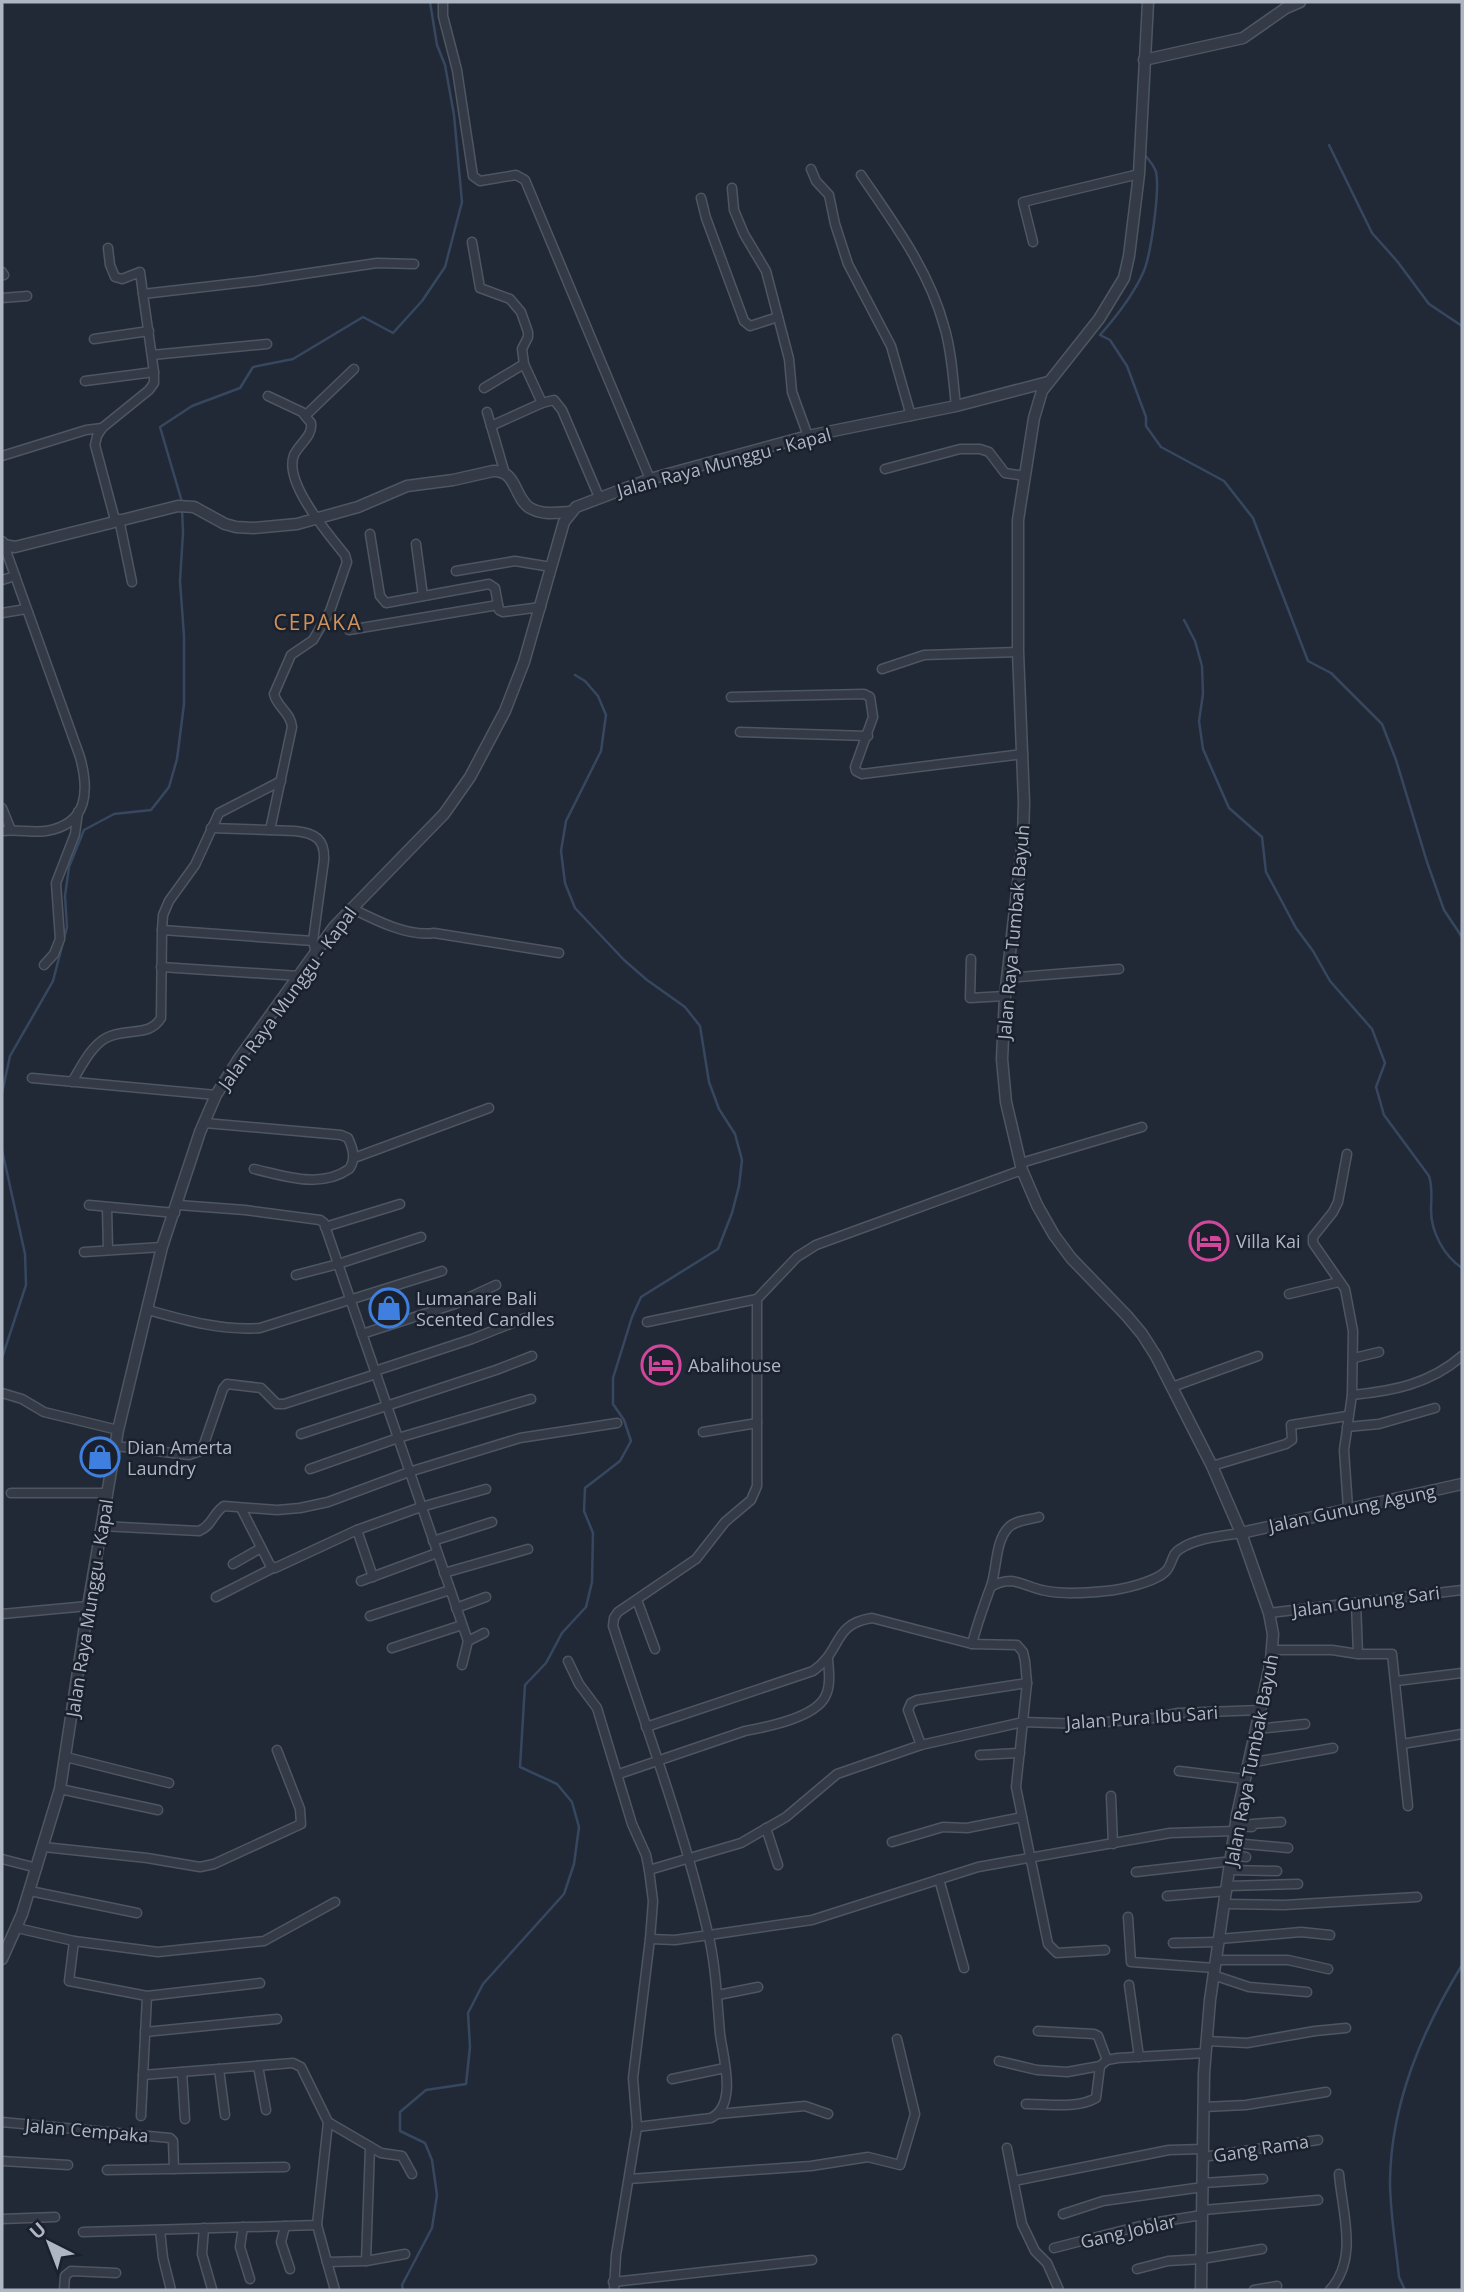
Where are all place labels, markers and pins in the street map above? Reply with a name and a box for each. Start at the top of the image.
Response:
hotel icon: Villa Kai [1188,1220,1230,1262]
place label: Villa Kai [1236,1229,1301,1253]
place label: Lumanare Bali Scented Candles [416,1286,554,1331]
shop icon: Lumanare Bali Scented Candles [368,1287,410,1329]
hotel icon: Abalihouse [640,1344,682,1386]
place label: Abalihouse [688,1353,781,1377]
place label: Dian Amerta Laundry [127,1435,232,1480]
shop icon: Dian Amerta Laundry [79,1436,121,1478]

